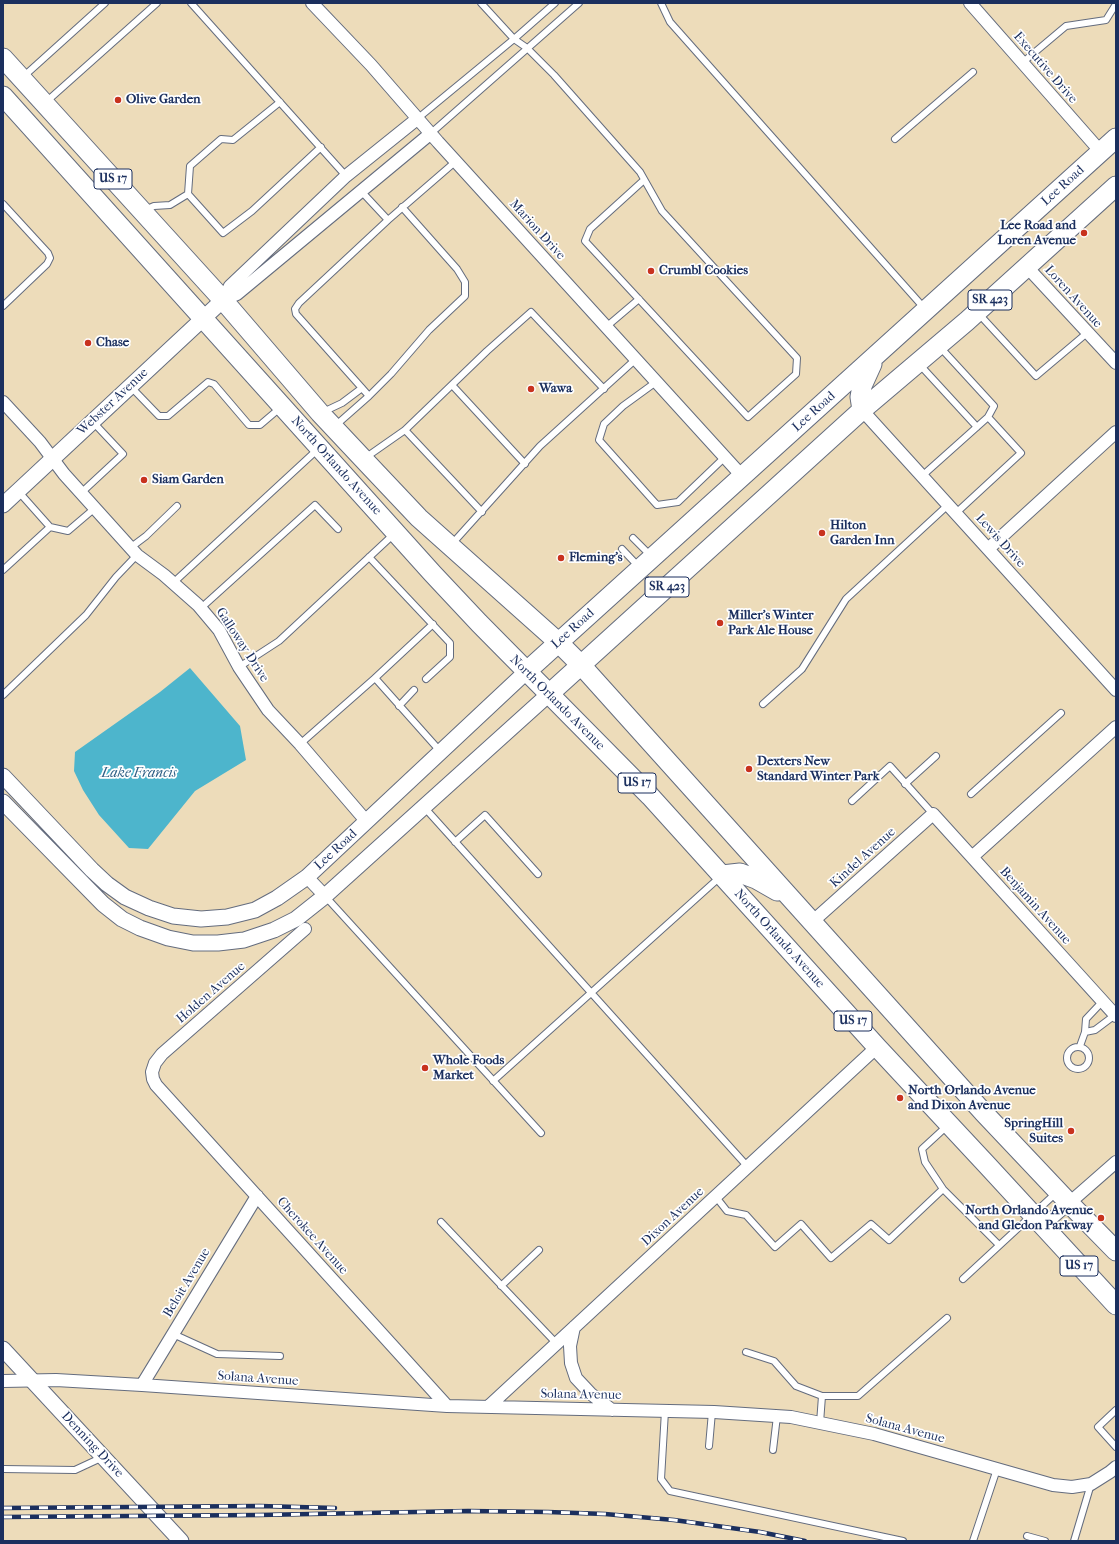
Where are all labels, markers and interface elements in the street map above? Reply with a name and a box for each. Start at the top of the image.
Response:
street label: Executive Drive [1010,29,1080,107]
place label: Olive Garden [126,92,201,108]
marker: Olive Garden [113,95,123,105]
street label: Lee Road [1038,163,1088,209]
road number: US 17 [94,169,132,189]
street label: Marion Drive [506,197,568,263]
place label: Lee Road and Loren Avenue [997,218,1076,249]
marker: Lee Road and Loren Avenue [1079,228,1089,238]
place label: Crumbl Cookies [659,263,748,279]
street label: Loren Avenue [1041,263,1105,331]
marker: Crumbl Cookies [646,266,656,276]
road number: SR 423 [968,290,1012,310]
place label: Chase [96,335,129,351]
marker: Chase [83,338,93,348]
street label: Webster Avenue [74,365,152,439]
place label: Wawa [539,381,572,397]
marker: Wawa [526,384,536,394]
street label: Lee Road [789,389,839,435]
street label: North Orlando Avenue [287,413,385,519]
place label: Siam Garden [152,472,224,488]
marker: Siam Garden [139,475,149,485]
street label: Lewis Drive [972,511,1028,571]
place label: Hilton Garden Inn [830,518,895,549]
marker: Hilton Garden Inn [817,528,827,538]
place label: Fleming's [569,550,623,566]
marker: Fleming's [556,553,566,563]
road number: SR 423 [645,577,689,597]
street label: Galloway Drive [212,605,272,685]
street label: Lee Road [548,606,598,652]
place label: Miller’s Winter Park Ale House [728,608,814,639]
marker: Miller’s Winter Park Ale House [715,618,725,628]
street label: North Orlando Avenue [506,652,608,754]
place label: Dexters New Standard Winter Park [757,754,879,785]
marker: Dexters New Standard Winter Park [744,764,754,774]
water label: Lake Francis [101,766,177,782]
road number: US 17 [618,773,656,793]
street label: Kindel Avenue [827,825,899,891]
street label: Lee Road [311,826,361,874]
street label: Benjamin Avenue [996,864,1074,948]
street label: North Orlando Avenue [730,886,828,992]
street label: Holden Avenue [173,959,249,1027]
road number: US 17 [834,1011,872,1031]
place label: Whole Foods Market [433,1053,504,1084]
marker: Whole Foods Market [420,1063,430,1073]
place label: North Orlando Avenue and Dixon Avenue [908,1083,1036,1114]
marker: North Orlando Avenue and Dixon Avenue [895,1093,905,1103]
place label: SpringHill Suites [1004,1116,1063,1147]
marker: SpringHill Suites [1066,1126,1076,1136]
street label: Dixon Avenue [639,1184,707,1250]
street label: Cherokee Avenue [273,1194,351,1278]
place label: North Orlando Avenue and Gledon Parkway [965,1203,1093,1234]
marker: North Orlando Avenue and Gledon Parkway [1096,1213,1106,1223]
street label: Beloit Avenue [160,1246,214,1320]
road number: US 17 [1060,1256,1098,1276]
street label: Solana Avenue [217,1368,299,1390]
street label: Solana Avenue [540,1386,622,1404]
street label: Denning Drive [58,1409,126,1481]
street label: Solana Avenue [864,1411,946,1447]

